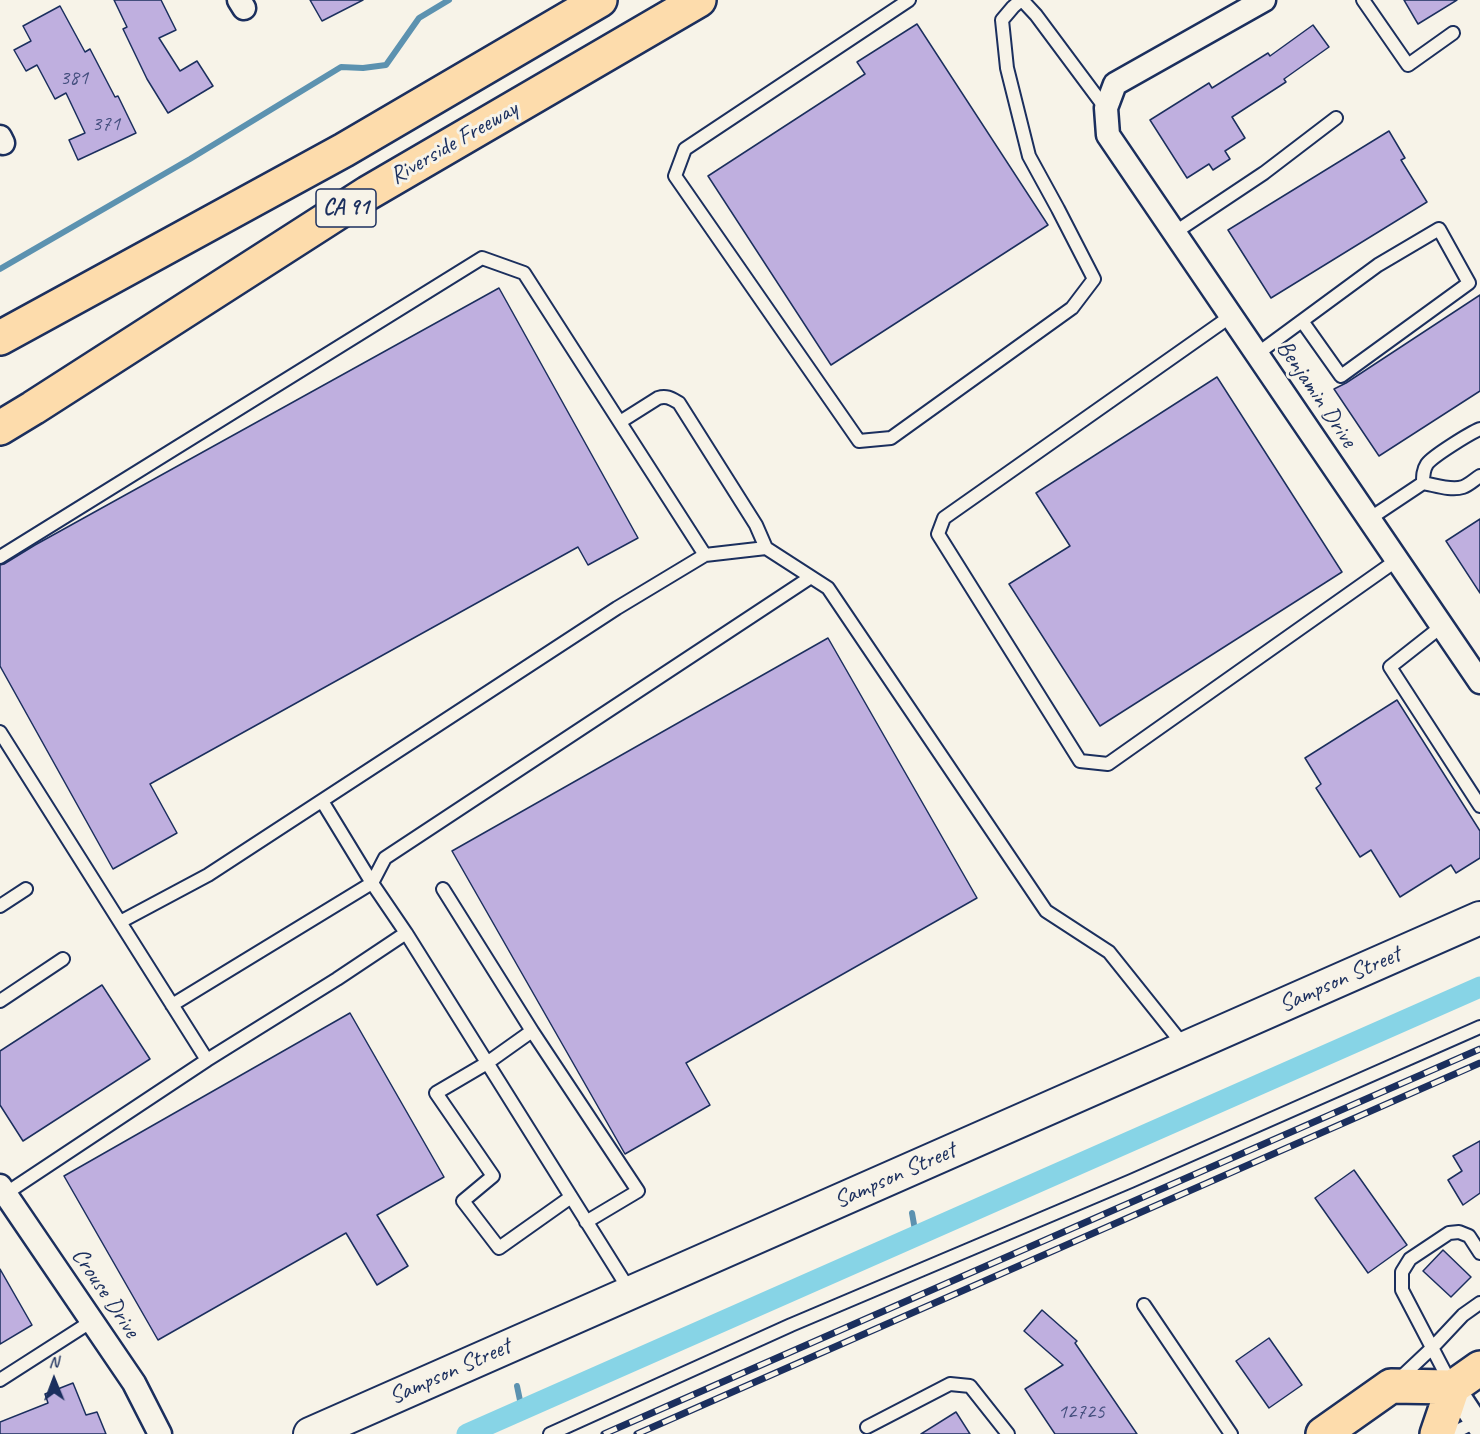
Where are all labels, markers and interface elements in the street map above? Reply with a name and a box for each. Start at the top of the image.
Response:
house number: 381 [60,65,88,91]
street label: Riverside Freeway [385,95,523,191]
house number: 371 [92,111,120,137]
road number: CA 91 [316,189,376,227]
street label: Benjamin Drive [1270,335,1362,453]
street label: Sampson Street [1275,940,1405,1020]
street label: Sampson Street [830,1136,960,1216]
street label: Crouse Drive [64,1243,146,1343]
street label: Sampson Street [385,1332,515,1412]
north arrow [24,1350,84,1410]
text: N [49,1352,59,1372]
house number: 12725 [1057,1399,1105,1425]

